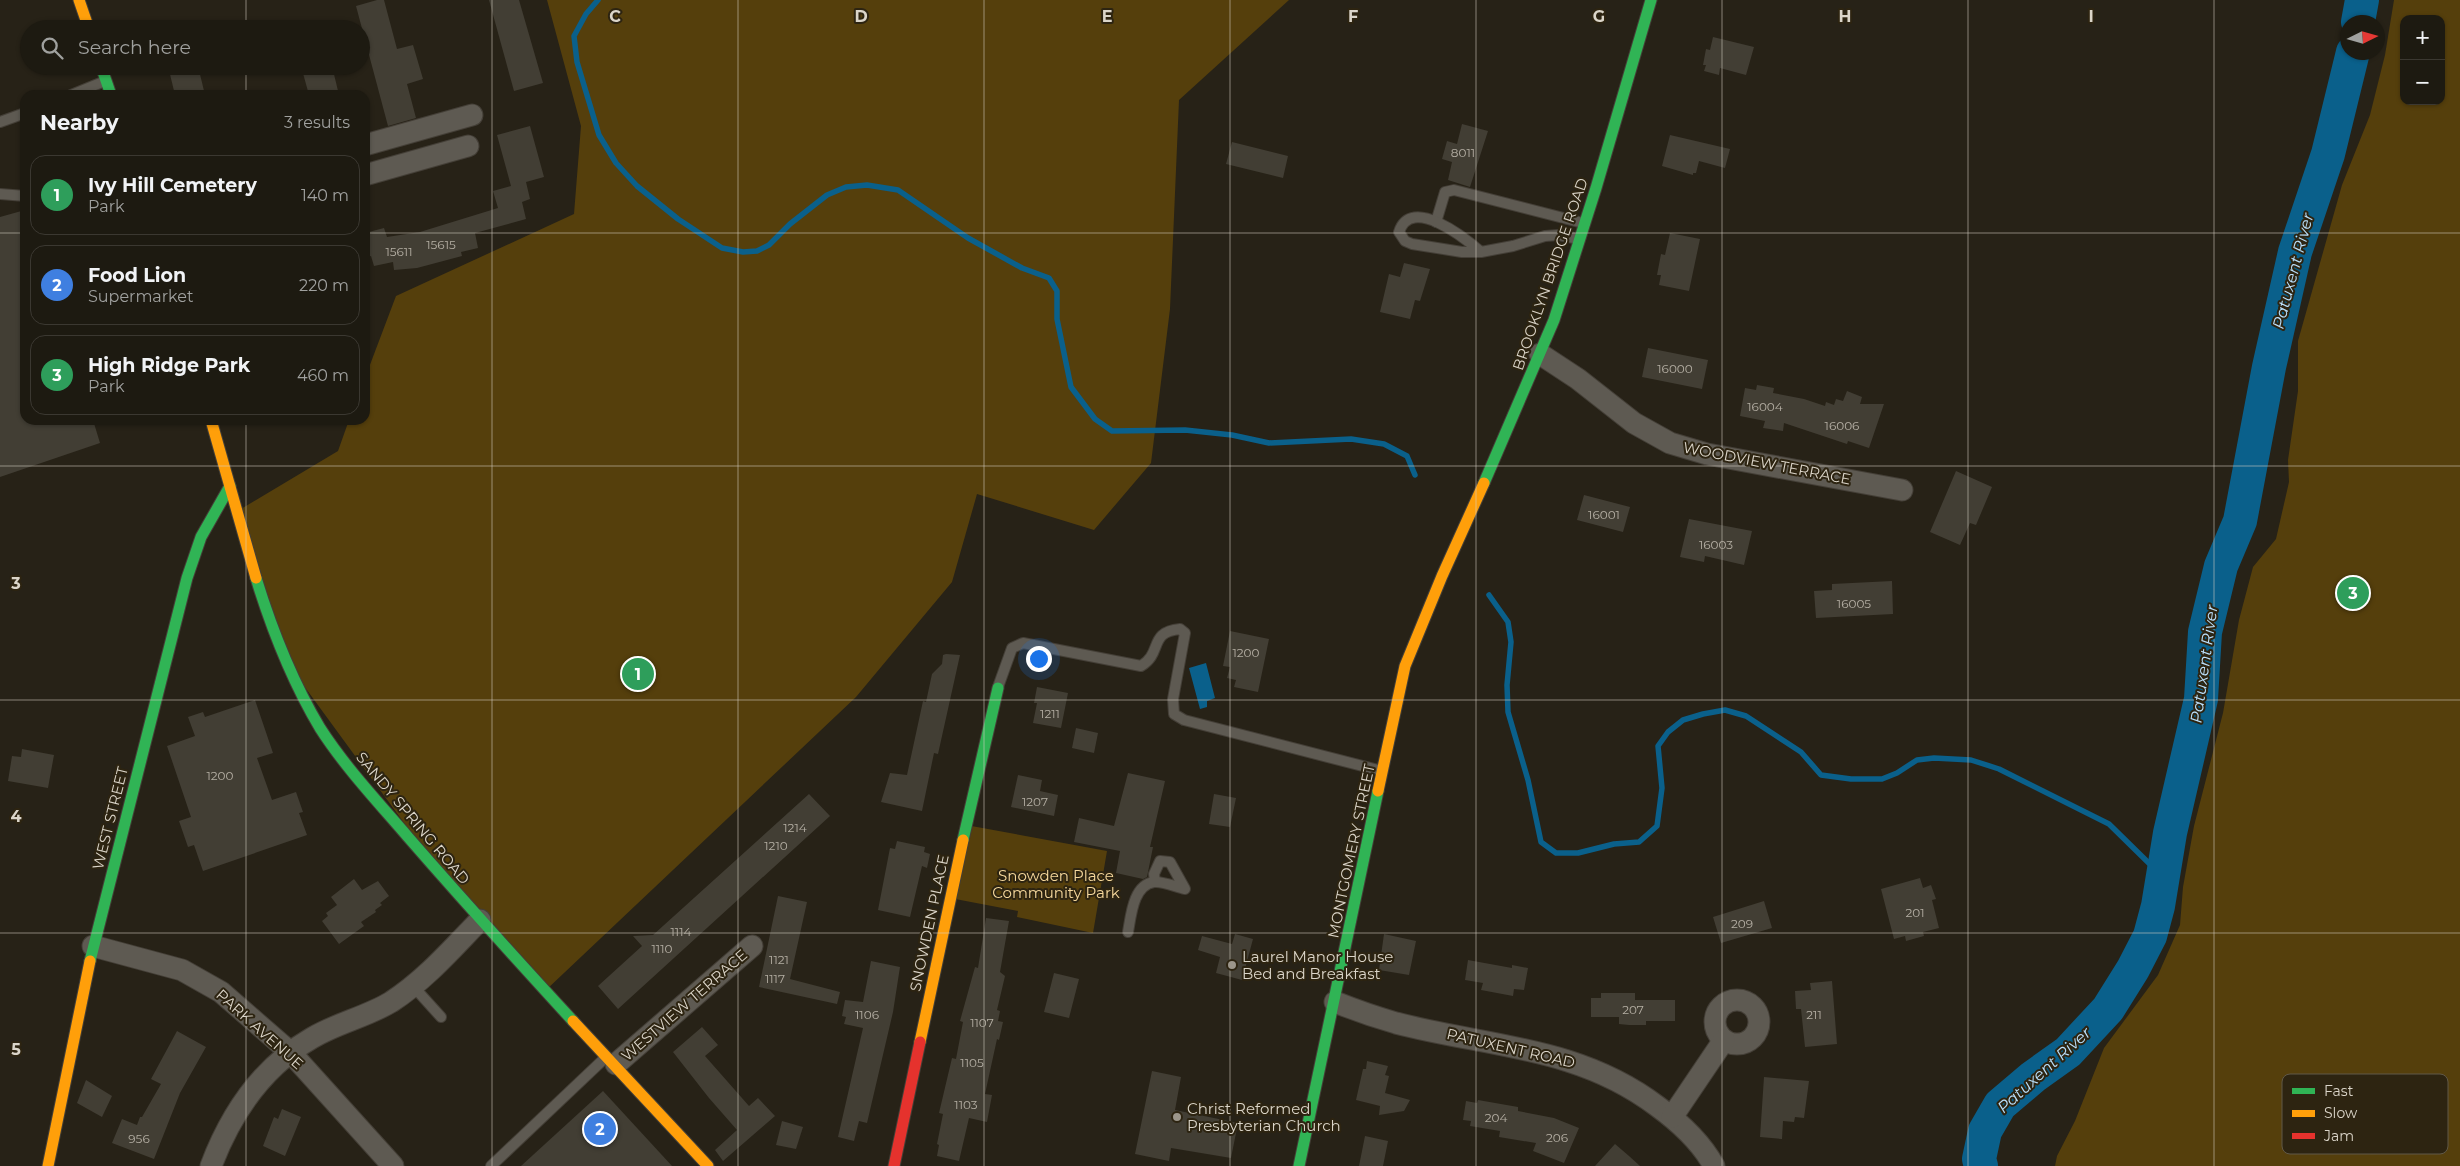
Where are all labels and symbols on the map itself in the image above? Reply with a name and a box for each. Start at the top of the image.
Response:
text: C [609,7,621,26]
text: D [854,7,868,26]
text: E [1102,7,1112,26]
text: F [1348,7,1358,26]
text: G [1593,7,1605,26]
text: H [1839,7,1851,26]
text: I [2088,7,2094,26]
north arrow [2340,15,2385,60]
house number: 8011 [1451,145,1475,160]
street label: BROOKLYN BRIDGE ROAD [1508,175,1592,373]
water label: Patuxent River [2268,210,2318,331]
house number: 15615 [426,237,456,252]
house number: 15611 [385,244,413,259]
house number: 16000 [1657,361,1693,376]
house number: 16004 [1747,399,1783,414]
house number: 16006 [1825,418,1859,433]
street label: WOODVIEW TERRACE [1682,437,1852,489]
house number: 16001 [1588,507,1620,522]
house number: 16003 [1699,537,1733,552]
text: 3 [10,574,21,593]
pin: 3 [2337,574,2369,612]
house number: 16005 [1837,596,1871,611]
water label: Patuxent River [2186,603,2222,724]
house number: 1200 [1232,645,1260,660]
your location [1026,646,1052,672]
pin: 1 [622,655,654,693]
house number: 1211 [1040,706,1060,721]
street label: SANDY SPRING ROAD [352,748,474,888]
street label: MONTGOMERY STREET [1323,762,1379,940]
street label: WEST STREET [88,764,132,871]
house number: 1200 [206,768,234,783]
house number: 1207 [1022,794,1048,809]
text: 4 [10,807,22,826]
house number: 1214 [783,820,807,835]
house number: 1210 [764,838,788,853]
street label: SNOWDEN PLACE [905,853,953,993]
park label: Snowden Place Community Park [992,866,1120,902]
house number: 201 [1905,905,1925,920]
house number: 209 [1731,916,1753,931]
house number: 1114 [671,924,692,939]
house number: 1110 [652,941,673,956]
street label: WESTVIEW TERRACE [617,945,751,1065]
place label: Laurel Manor House Bed and Breakfast [1242,947,1393,983]
house number: 1121 [769,952,789,967]
marker: Laurel Manor House Bed and Breakfast [1226,959,1238,971]
house number: 1117 [765,971,785,986]
street label: PARK AVENUE [212,985,308,1073]
house number: 207 [1622,1002,1644,1017]
house number: 1106 [855,1007,879,1022]
house number: 211 [1806,1007,1822,1022]
house number: 1107 [970,1015,994,1030]
water label: Patuxent River [1993,1023,2095,1117]
street label: PATUXENT ROAD [1445,1024,1577,1072]
text: 5 [11,1040,21,1059]
house number: 1105 [960,1055,984,1070]
legend [2282,1074,2448,1154]
text: Fast [2324,1082,2354,1100]
house number: 1103 [954,1097,978,1112]
place label: Christ Reformed Presbyterian Church [1187,1099,1341,1135]
text: Slow [2324,1104,2358,1122]
pin: 2 [584,1110,616,1148]
house number: 204 [1485,1110,1507,1125]
marker: Christ Reformed Presbyterian Church [1171,1111,1183,1123]
text: Jam [2323,1127,2354,1145]
house number: 206 [1546,1130,1568,1145]
house number: 956 [128,1131,150,1146]

